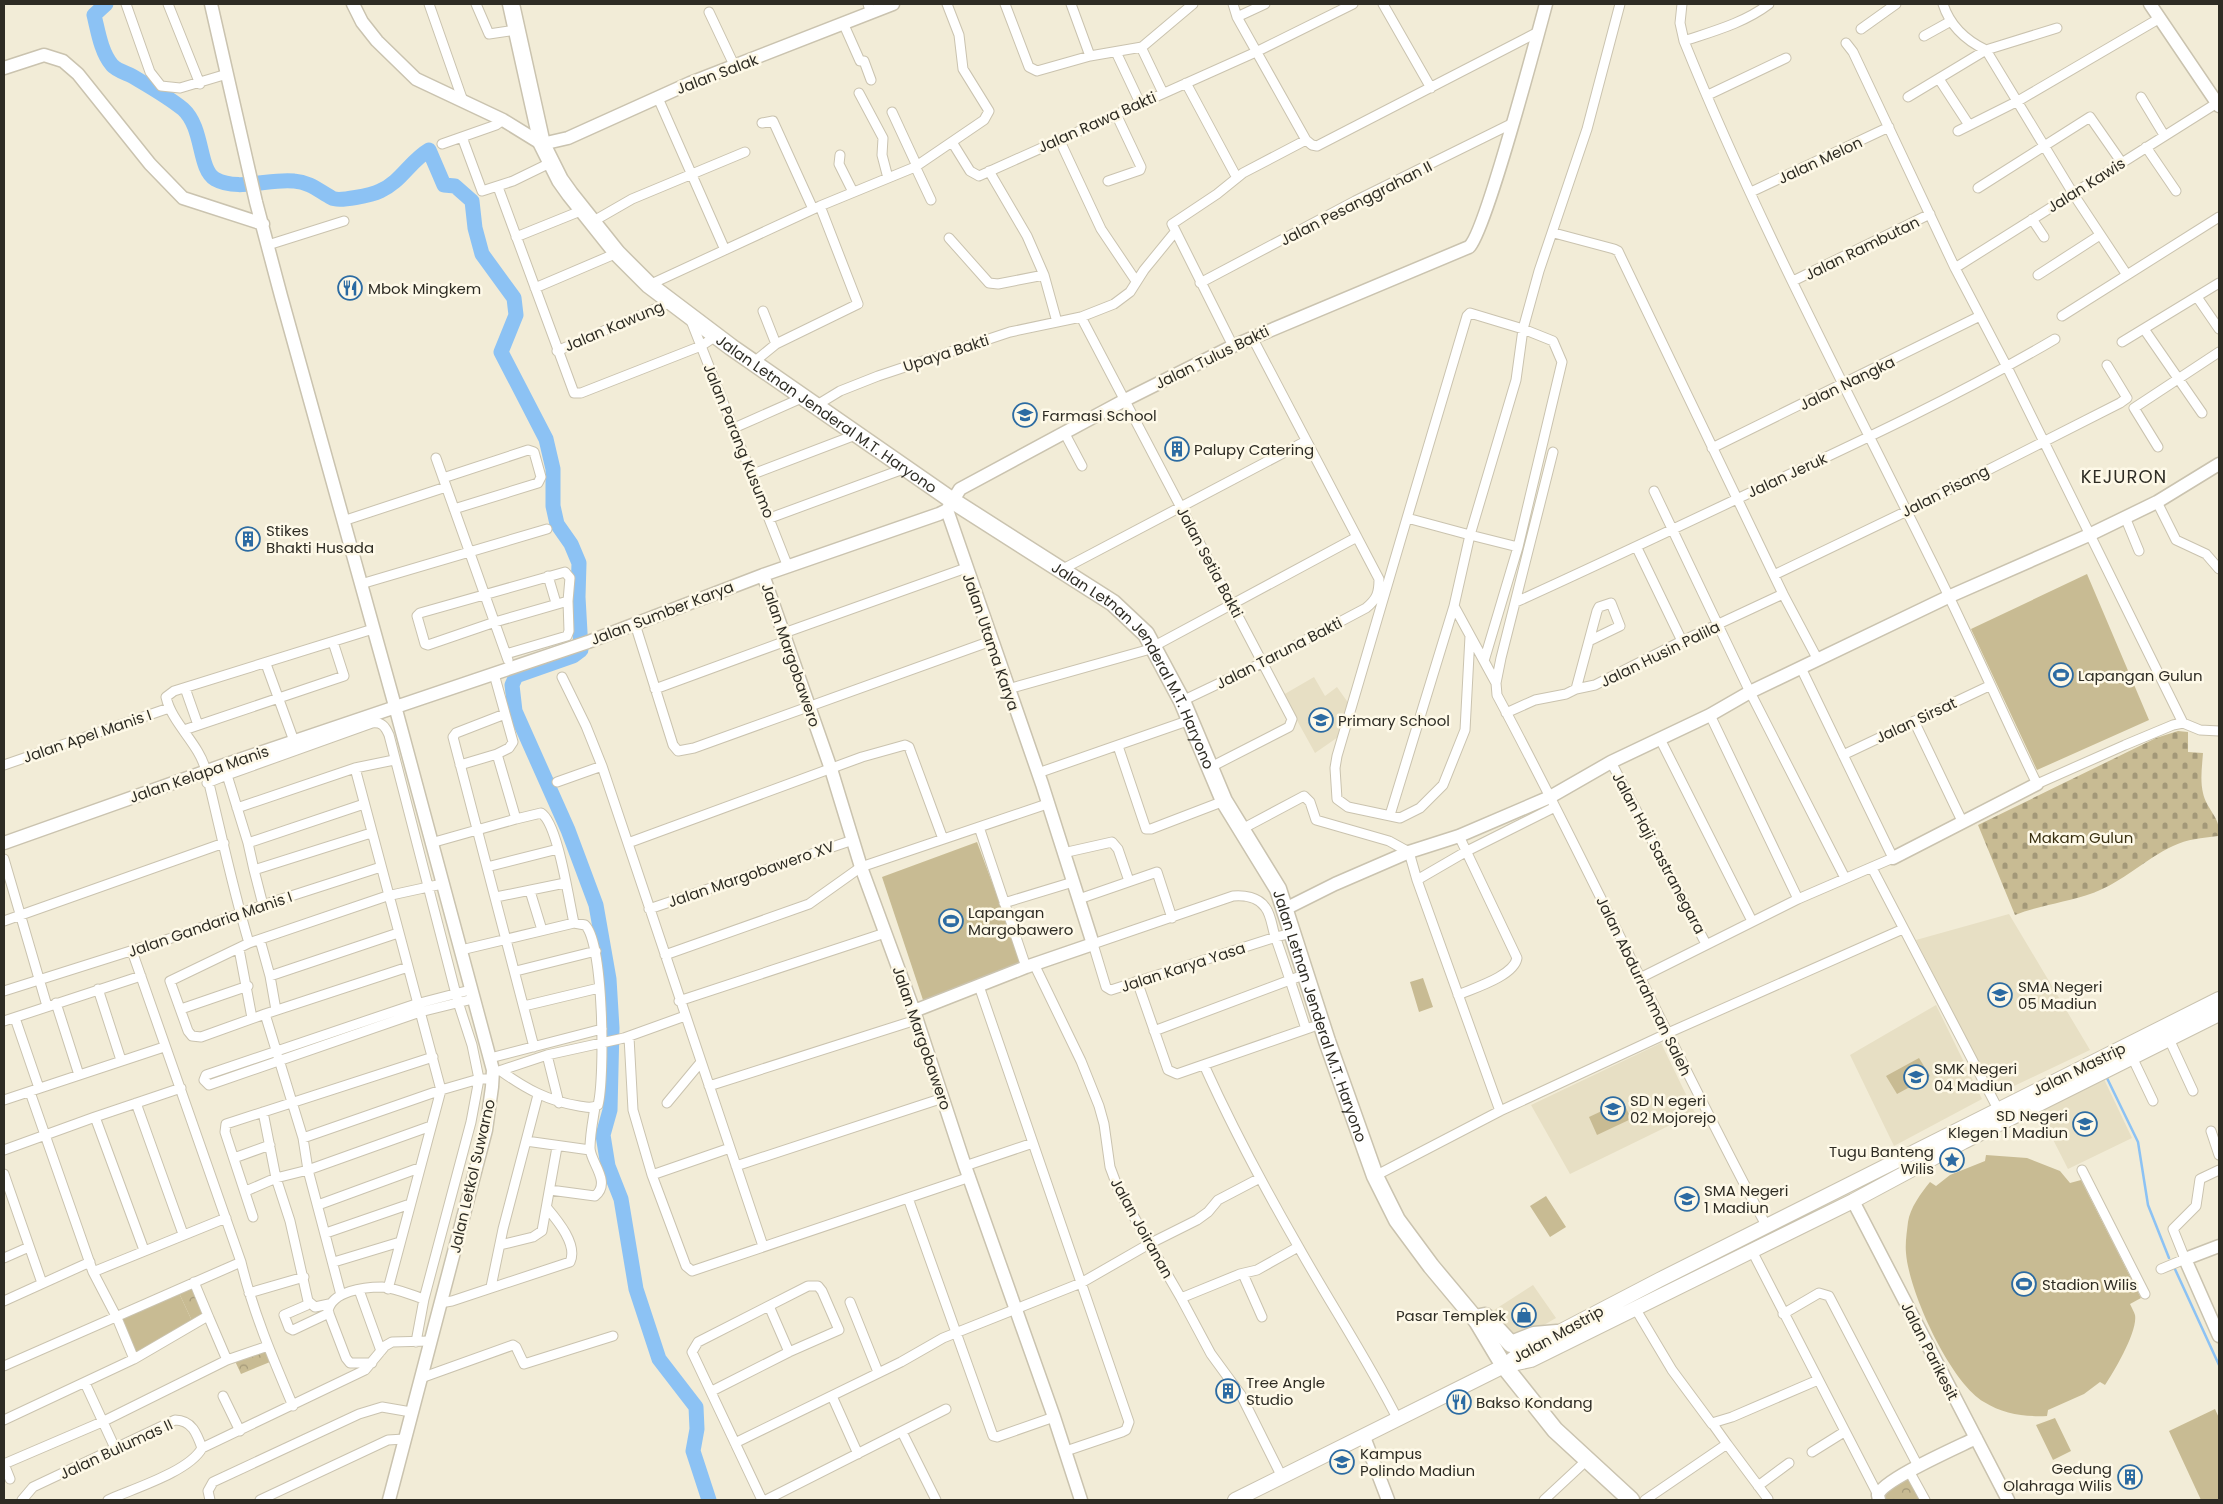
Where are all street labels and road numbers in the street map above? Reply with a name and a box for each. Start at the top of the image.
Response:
street label: Jalan Salak [673,49,761,99]
street label: Jalan Rawa Bakti [1035,86,1159,158]
street label: Jalan Melon [1774,131,1866,189]
street label: Jalan Kawis [2043,153,2129,217]
street label: Jalan Pesanggrahan II [1276,156,1436,250]
street label: Jalan Rambutan [1801,211,1923,285]
street label: Jalan Kawung [561,296,667,356]
street label: Jalan Tulus Bakti [1151,320,1273,394]
street label: Jalan Letnan Jenderal M.T. Haryono [712,329,942,498]
street label: Upaya Bakti [900,329,992,377]
street label: Jalan Nangka [1796,351,1898,415]
street label: Jalan Parang Kusumo [698,361,780,521]
street label: Jalan Jeruk [1744,447,1831,503]
street label: Jalan Pisang [1898,460,1992,522]
street label: Jalan Setia Bakti [1172,503,1248,621]
street label: Jalan Letnan Jenderal M.T. Haryono [1048,556,1220,772]
street label: Jalan Utama Karya [958,570,1024,714]
street label: Jalan Sumber Karya [587,576,737,650]
street label: Jalan Margobawero [756,580,826,730]
street label: Jalan Taruna Bakti [1212,612,1346,694]
street label: Jalan Husin Palila [1597,616,1723,692]
street label: Jalan Sirsat [1872,692,1960,748]
street label: Jalan Apel Manis I [20,704,154,768]
street label: Jalan Kelapa Manis [127,740,272,808]
street label: Jalan Haji Sastranegara [1607,768,1711,938]
street label: Jalan Margobawero XV [665,836,837,912]
street label: Jalan Gandaria Manis I [125,886,295,962]
street label: Jalan Letnan Jenderal M.T. Haryono [1268,887,1373,1145]
street label: Jalan Abdurrahman Saleh [1591,893,1697,1079]
street label: Jalan Karya Yasa [1118,937,1248,997]
street label: Jalan Margobawero [887,963,957,1113]
street label: Jalan Mastrip [2029,1037,2129,1101]
street label: Jalan Letkol Suwarno [444,1097,500,1255]
street label: Jalan Joiranan [1106,1174,1178,1282]
street label: Jalan Parikesit [1896,1298,1964,1404]
street label: Jalan Mastrip [1509,1300,1607,1368]
street label: Jalan Bulumas II [56,1414,176,1484]

